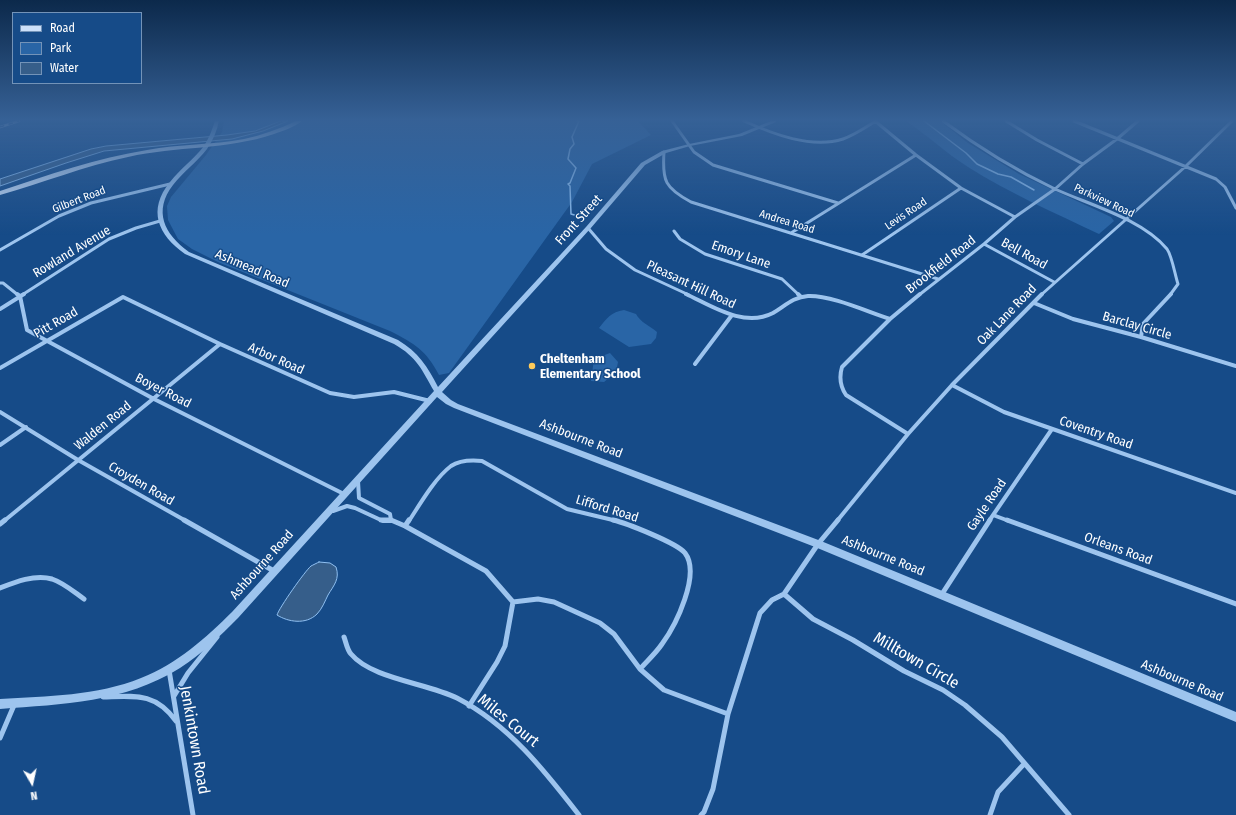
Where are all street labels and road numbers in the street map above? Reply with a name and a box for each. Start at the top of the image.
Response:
street label: Parkview Road [1072,181,1136,221]
street label: Gilbert Road [50,184,108,216]
street label: Front Street [552,192,606,248]
street label: Levis Road [883,195,929,233]
street label: Andrea Road [758,207,816,237]
street label: Rowland Avenue [30,223,114,281]
street label: Brookfield Road [903,233,979,297]
street label: Bell Road [998,235,1050,273]
street label: Emory Lane [709,238,773,272]
street label: Ashmead Road [213,246,291,292]
street label: Pleasant Hill Road [644,258,738,312]
street label: Oak Lane Road [974,281,1040,349]
street label: Pitt Road [31,304,81,342]
street label: Barclay Circle [1101,309,1173,343]
street label: Arbor Road [246,340,306,378]
street label: Boyer Road [132,370,194,412]
street label: Walden Road [71,398,135,454]
street label: Coventry Road [1057,413,1135,453]
street label: Ashbourne Road [537,416,625,462]
street label: Croyden Road [105,459,177,509]
street label: Gayle Road [964,476,1010,534]
street label: Lifford Road [574,492,640,526]
street label: Ashbourne Road [227,527,297,603]
street label: Orleans Road [1082,530,1154,568]
street label: Ashbourne Road [839,532,927,580]
street label: Milltown Circle [870,629,962,693]
street label: Ashbourne Road [1139,657,1225,705]
street label: Jenkintown Road [175,684,213,796]
street label: Miles Court [473,690,543,752]

